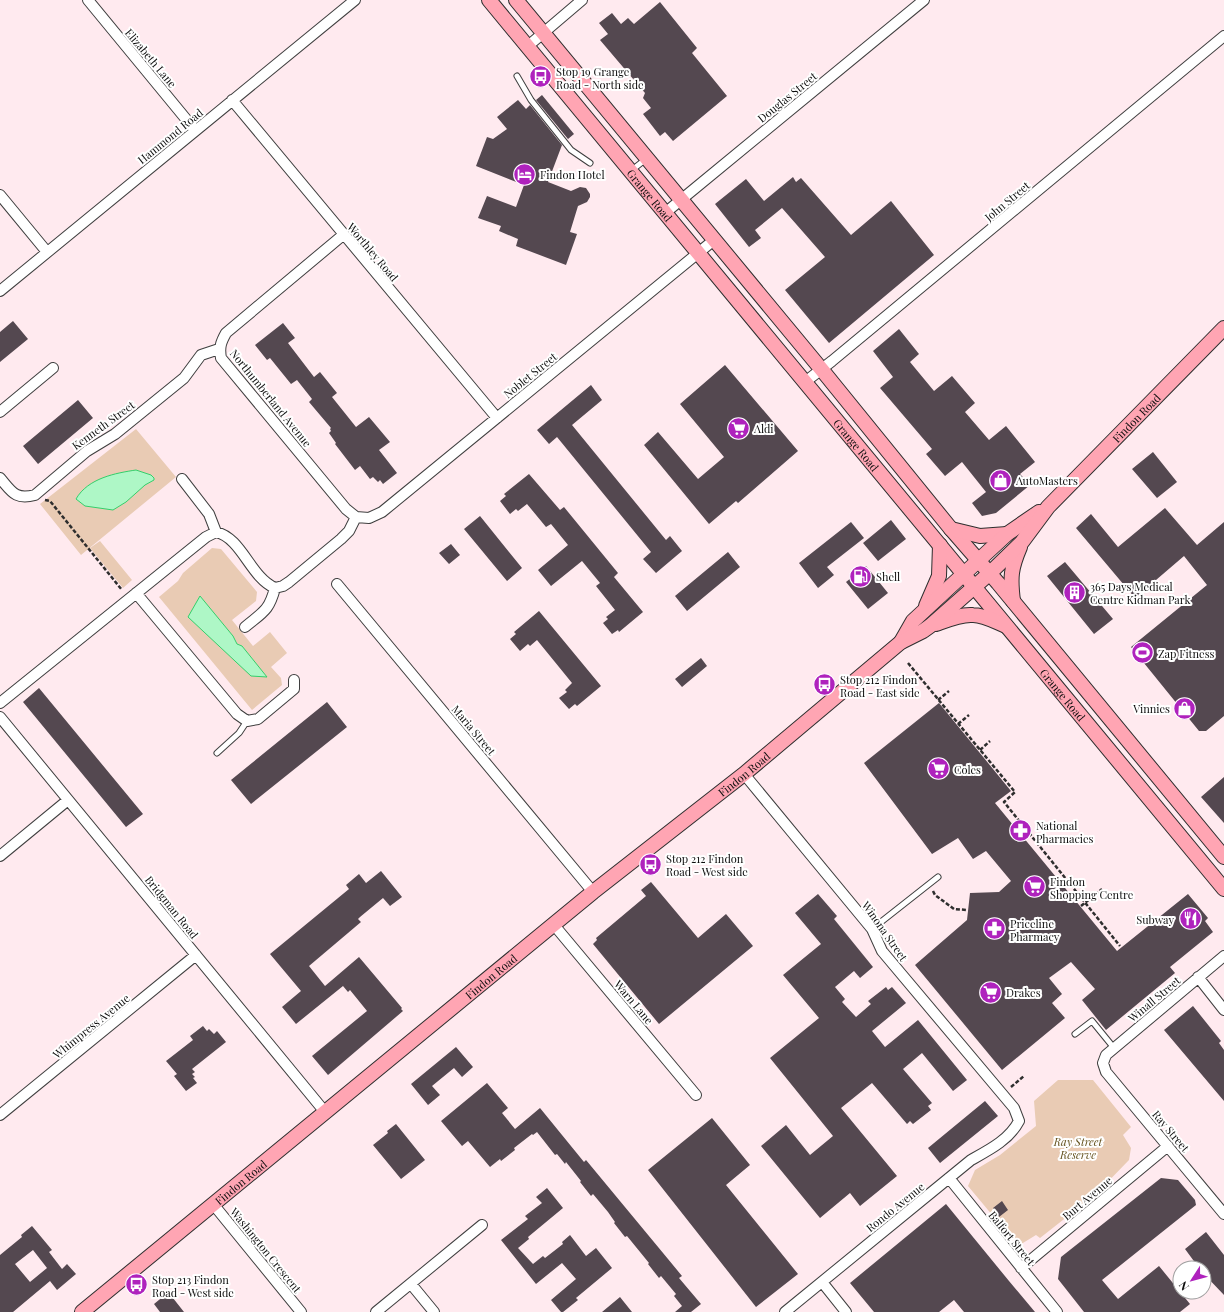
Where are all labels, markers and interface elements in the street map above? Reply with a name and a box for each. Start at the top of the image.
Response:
street label: Elizabeth Lane [122,25,180,91]
bus stop icon: Stop 19 Grange Road - North side [528,64,554,90]
place label: Stop 19 Grange Road - North side [556,64,644,92]
street label: Douglas Street [754,68,820,125]
street label: Hammond Road [134,105,206,167]
hotel icon: Findon Hotel [511,161,537,187]
street label: Grange Road [624,166,677,225]
place label: Findon Hotel [540,167,605,182]
street label: John Street [980,178,1033,225]
street label: Worthley Road [343,219,402,285]
street label: Northumberland Avenue [227,346,315,450]
street label: Noblet Street [500,349,560,401]
street label: Findon Road [1109,389,1164,445]
street label: Kenneth Street [69,397,137,453]
supermarket icon: Aldi [726,415,752,441]
street label: Grange Road [831,415,883,474]
place label: Aldi [753,421,774,436]
shop icon: AutoMasters [988,467,1014,493]
place label: AutoMasters [1015,473,1078,488]
fuel station icon: Shell [848,563,874,589]
place label: Shell [876,569,900,584]
building icon: 365 Days Medical Centre Kidman Park [1062,579,1088,605]
place label: 365 Days Medical Centre Kidman Park [1090,579,1191,607]
sports icon: Zap Fitness [1129,640,1155,666]
place label: Zap Fitness [1158,646,1215,661]
street label: Grange Road [1037,665,1090,724]
bus stop icon: Stop 212 Findon Road - East side [811,672,837,698]
place label: Stop 212 Findon Road - East side [840,672,920,700]
shop icon: Vinnies [1172,695,1198,721]
place label: Vinnies [1132,701,1170,716]
street label: Maria Street [449,702,499,758]
street label: Findon Road [715,748,773,799]
supermarket icon: Coles [925,756,951,782]
place label: Coles [954,762,981,777]
pharmacy icon: National Pharmacies [1008,818,1034,844]
place label: National Pharmacies [1036,818,1094,846]
bus stop icon: Stop 212 Findon Road - West side [637,851,663,877]
place label: Stop 212 Findon Road - West side [666,851,748,879]
street label: Bridgman Road [142,872,202,942]
supermarket icon: Findon Shopping Centre [1021,874,1047,900]
place label: Findon Shopping Centre [1050,874,1134,902]
street label: Winona Street [858,897,911,964]
restaurant icon: Subway [1177,906,1203,932]
place label: Subway [1136,912,1174,927]
pharmacy icon: Priceline Pharmacy [981,916,1007,942]
place label: Priceline Pharmacy [1010,916,1060,944]
street label: Findon Road [462,950,520,1002]
street label: Winall Street [1124,973,1183,1026]
street label: Warn Lane [611,976,657,1028]
supermarket icon: Drakes [977,979,1003,1005]
place label: Drakes [1006,985,1041,1000]
street label: Whimpress Avenue [49,990,133,1062]
street label: Ray Street [1149,1107,1193,1155]
park label: Ray Street Reserve [1053,1134,1104,1162]
street label: Findon Road [211,1156,270,1208]
street label: Burt Avenue [1059,1173,1115,1223]
street label: Rondo Avenue [863,1179,928,1235]
street label: Washington Crescent [226,1204,305,1296]
street label: Balfort Street [985,1208,1039,1268]
north arrow [1172,1260,1212,1300]
bus stop icon: Stop 213 Findon Road - West side [124,1272,150,1298]
place label: Stop 213 Findon Road - West side [152,1272,234,1300]
text: N [1175,1279,1192,1294]

